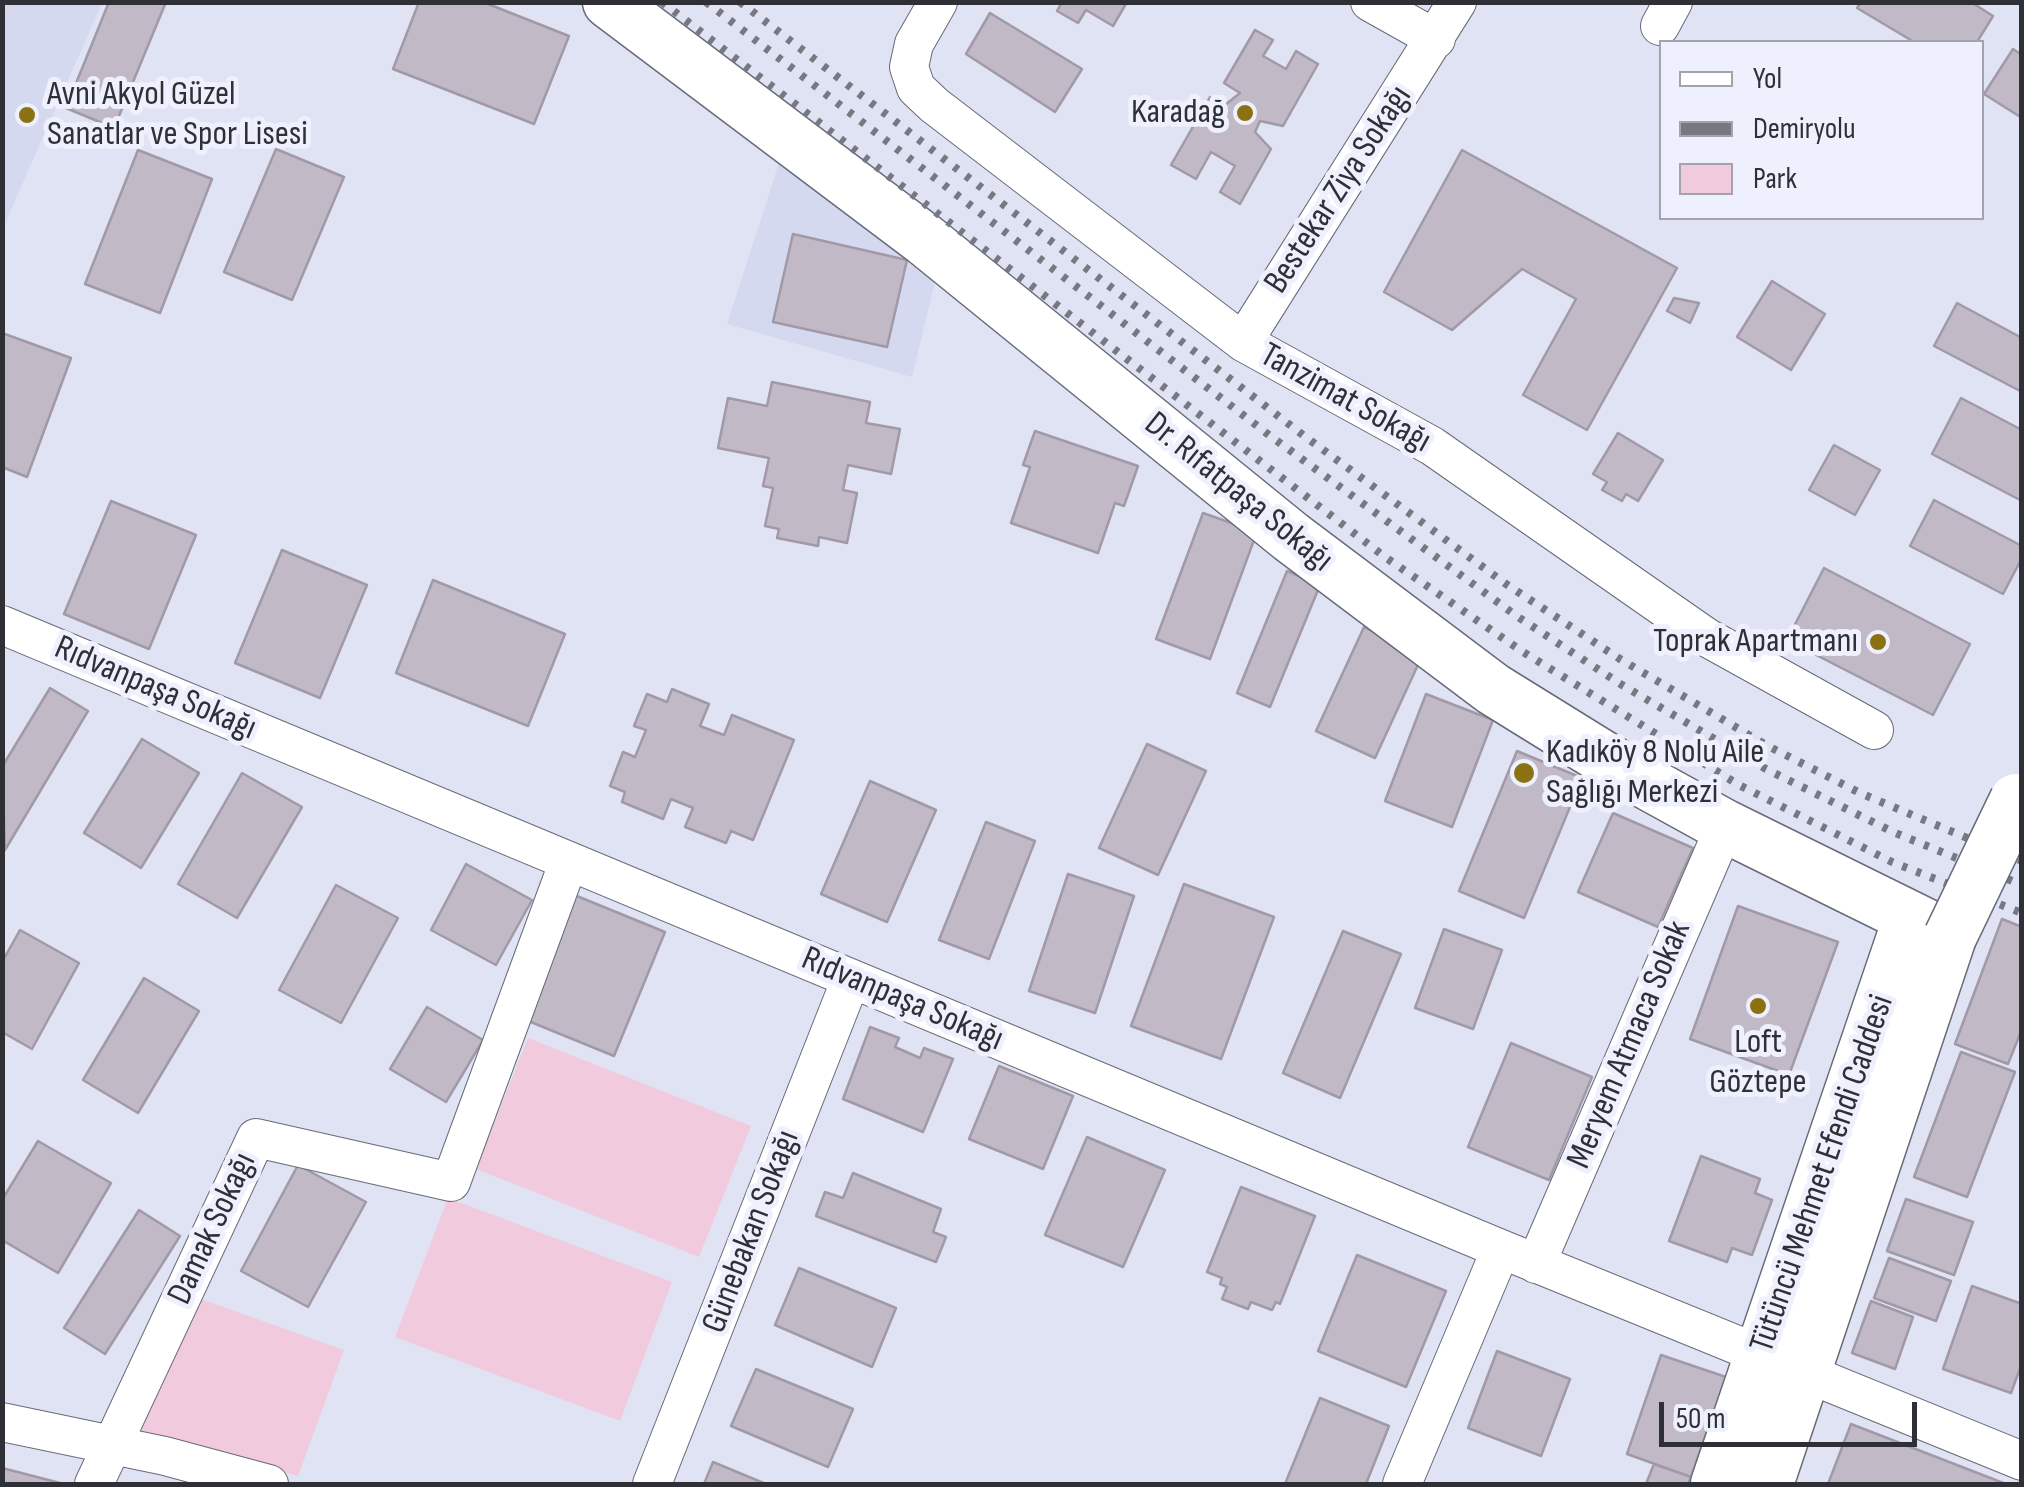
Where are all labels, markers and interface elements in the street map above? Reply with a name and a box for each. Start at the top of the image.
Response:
legend [1659,40,1984,220]
text: Yol [1753,61,1782,97]
place label: Avni Akyol Güzel Sanatlar ve Spor Lisesi [47,74,308,156]
street label: Bestekar Ziya Sokağı [1256,78,1422,302]
place label: Karadağ [1131,92,1225,134]
marker: Karadağ [1234,102,1256,124]
marker: Avni Akyol Güzel Sanatlar ve Spor Lisesi [16,104,38,126]
text: Demiryolu [1753,111,1855,147]
text: Park [1753,161,1797,197]
street label: Tanzimat Sokağı [1252,335,1438,463]
street label: Dr. Rıfatpaşa Sokağı [1135,404,1341,582]
place label: Toprak Apartmanı [1653,621,1858,663]
street label: Rıdvanpaşa Sokağı [48,628,262,750]
marker: Toprak Apartmanı [1867,631,1889,653]
place label: Kadıköy 8 Nolu Aile Sağlığı Merkezi [1546,732,1764,814]
marker: Kadıköy 8 Nolu Aile Sağlığı Merkezi [1511,760,1537,786]
street label: Meryem Atmaca Sokak [1559,915,1701,1175]
street label: Rıdvanpaşa Sokağı [795,939,1009,1061]
street label: Tütüncü Mehmet Efendi Caddesi [1742,990,1904,1358]
marker: Loft Göztepe [1747,995,1769,1017]
place label: Loft Göztepe [1709,1022,1807,1104]
street label: Günebakan Sokağı [694,1125,810,1339]
street label: Damak Sokağı [160,1147,266,1311]
scale bar [1664,1382,1922,1444]
text: 50 m [1676,1401,1725,1437]

